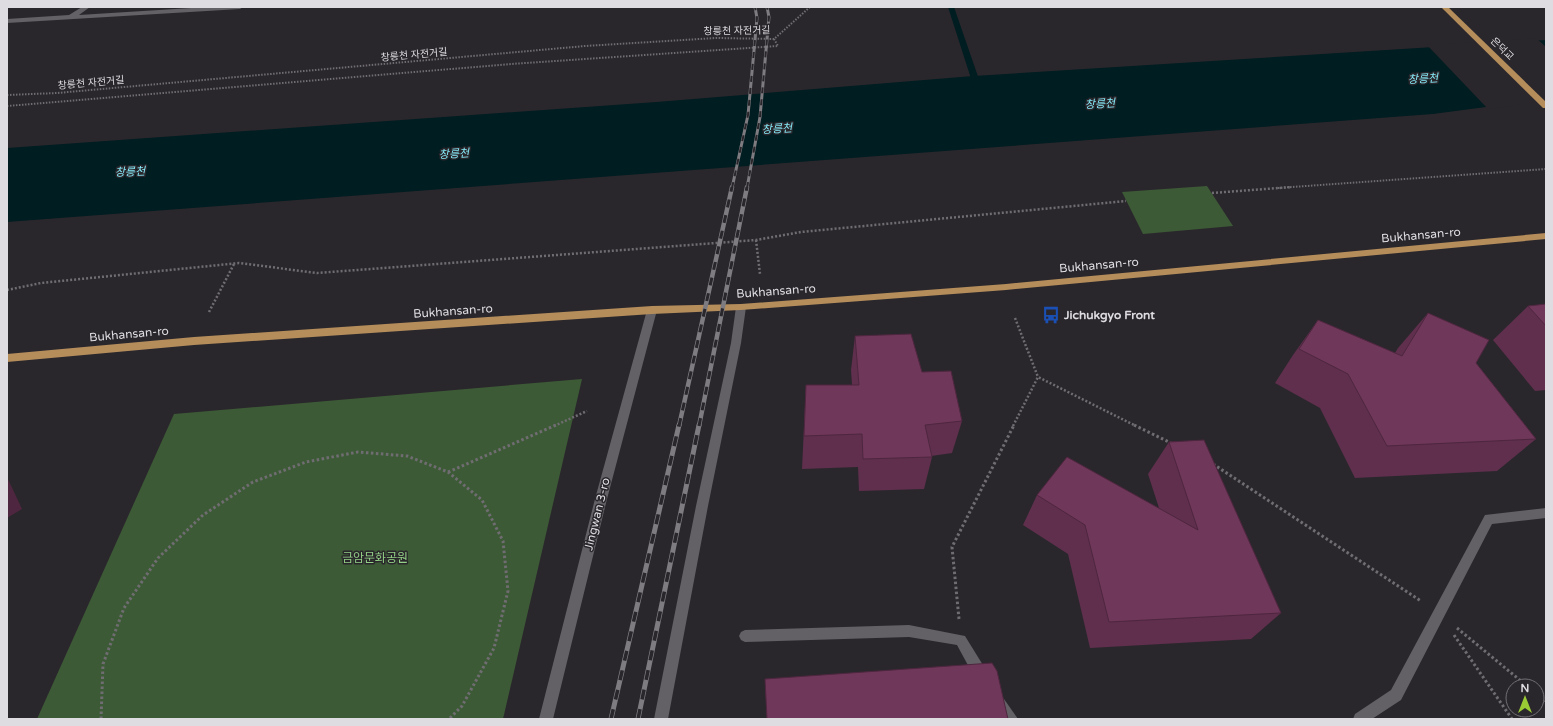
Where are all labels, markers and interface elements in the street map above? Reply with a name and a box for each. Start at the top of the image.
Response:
street label: 창릉천 자전거길 [703,24,771,38]
street label: 은덕교 [1488,35,1516,63]
street label: 창릉천 자전거길 [380,46,448,64]
water label: 창릉천 [1407,71,1440,87]
street label: 창릉천 자전거길 [57,74,125,92]
water label: 창릉천 [1084,96,1117,112]
water label: 창릉천 [761,121,794,137]
water label: 창릉천 [438,146,471,162]
water label: 창릉천 [115,165,147,179]
street label: Bukhansan-ro [1381,225,1461,245]
street label: Bukhansan-ro [1059,255,1139,275]
street label: Bukhansan-ro [736,281,816,301]
street label: Bukhansan-ro [413,301,493,321]
bus stop icon: Jichukgyo Front [1041,305,1061,325]
place label: Jichukgyo Front [1063,308,1155,323]
street label: Bukhansan-ro [89,324,169,344]
street label: Jingwan 3-ro [581,476,613,552]
park label: 금암문화공원 [342,551,408,565]
north arrow [1505,678,1545,718]
text: N [1521,682,1529,695]

